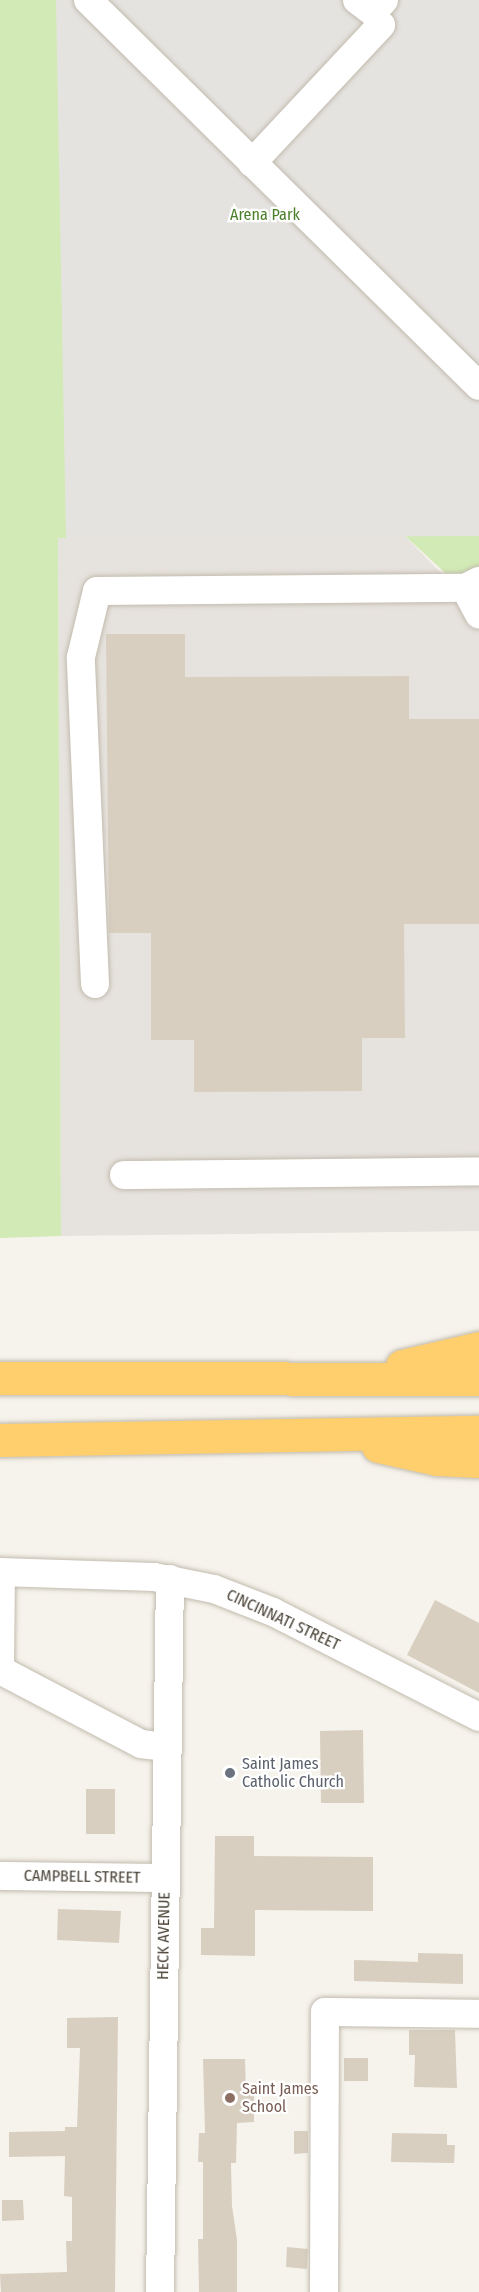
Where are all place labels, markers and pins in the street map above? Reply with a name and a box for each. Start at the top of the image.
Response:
place label: Saint James Catholic Church [242,1754,344,1792]
marker: Saint James Catholic Church [223,1766,237,1780]
place label: Saint James School [242,2079,318,2117]
marker: Saint James School [223,2091,237,2105]

